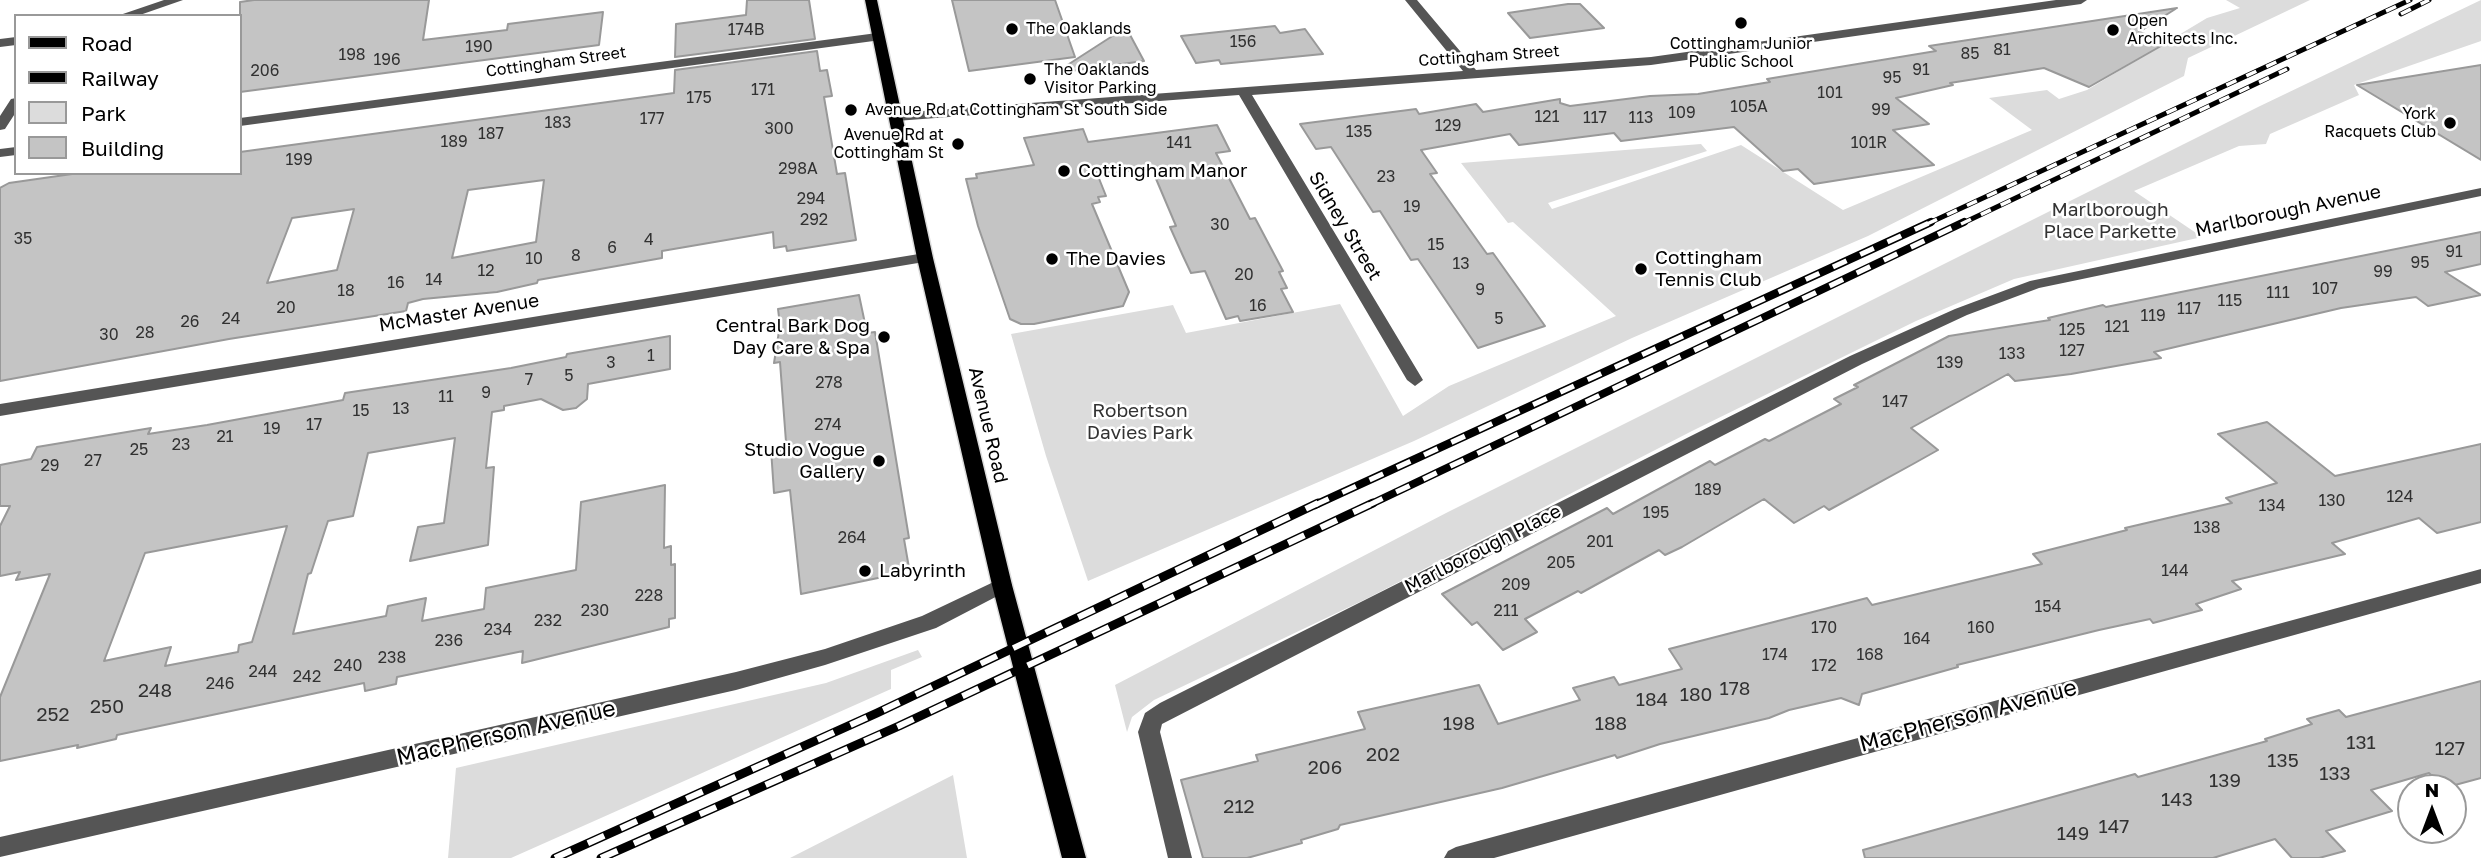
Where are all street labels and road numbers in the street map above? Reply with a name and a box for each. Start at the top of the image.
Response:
street label: Cottingham Street [1418,41,1560,71]
street label: Cottingham Street [485,43,627,81]
street label: Sidney Street [1304,167,1386,285]
street label: Marlborough Avenue [2193,180,2383,242]
street label: McMaster Avenue [377,289,541,337]
street label: Avenue Road [964,365,1012,485]
street label: Marlborough Place [1401,500,1565,598]
street label: MacPherson Avenue [1856,674,2080,758]
street label: MacPherson Avenue [394,694,618,772]

